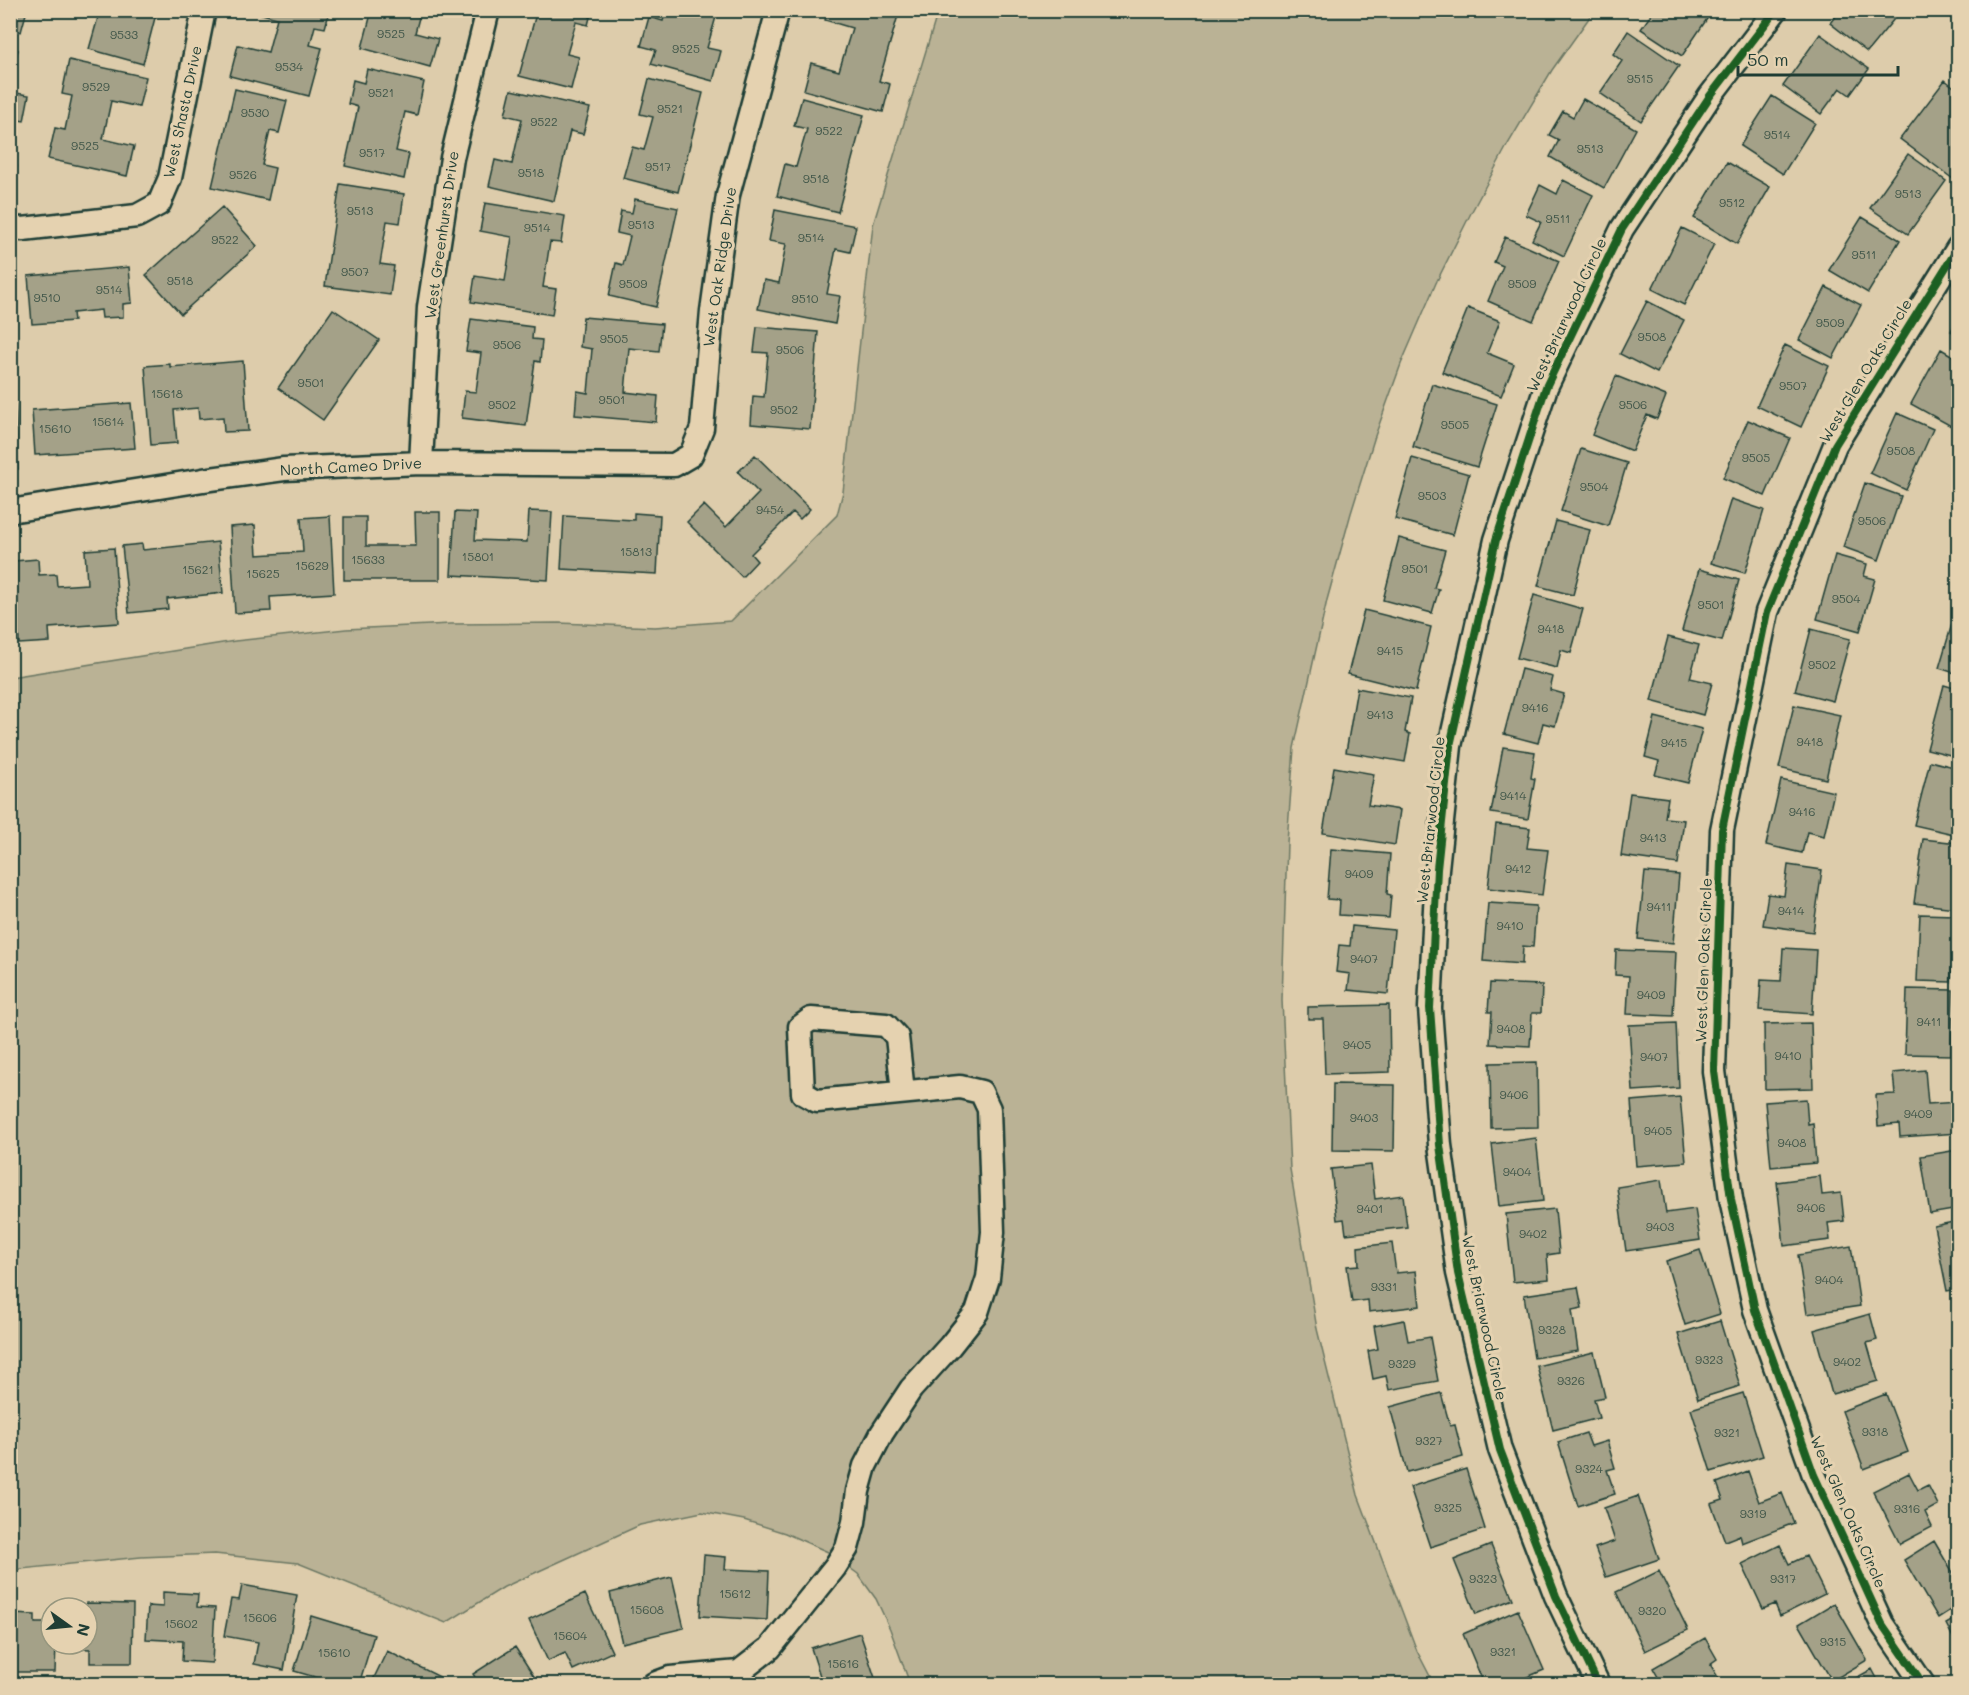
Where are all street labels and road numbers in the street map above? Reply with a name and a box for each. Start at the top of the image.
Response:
street label: West Shasta Drive [158,44,206,180]
street label: West Greenhurst Drive [419,150,463,320]
street label: West Oak Ridge Drive [698,186,740,348]
street label: West Briarwood Circle [1522,234,1611,395]
street label: West Glen Oaks Circle [1814,295,1916,446]
street label: North Cameo Drive [280,452,422,480]
street label: West Briarwood Circle [1411,735,1449,904]
street label: West Glen Oaks Circle [1690,877,1716,1042]
street label: West Briarwood Circle [1458,1234,1512,1402]
street label: West Glen Oaks Circle [1806,1432,1891,1591]

